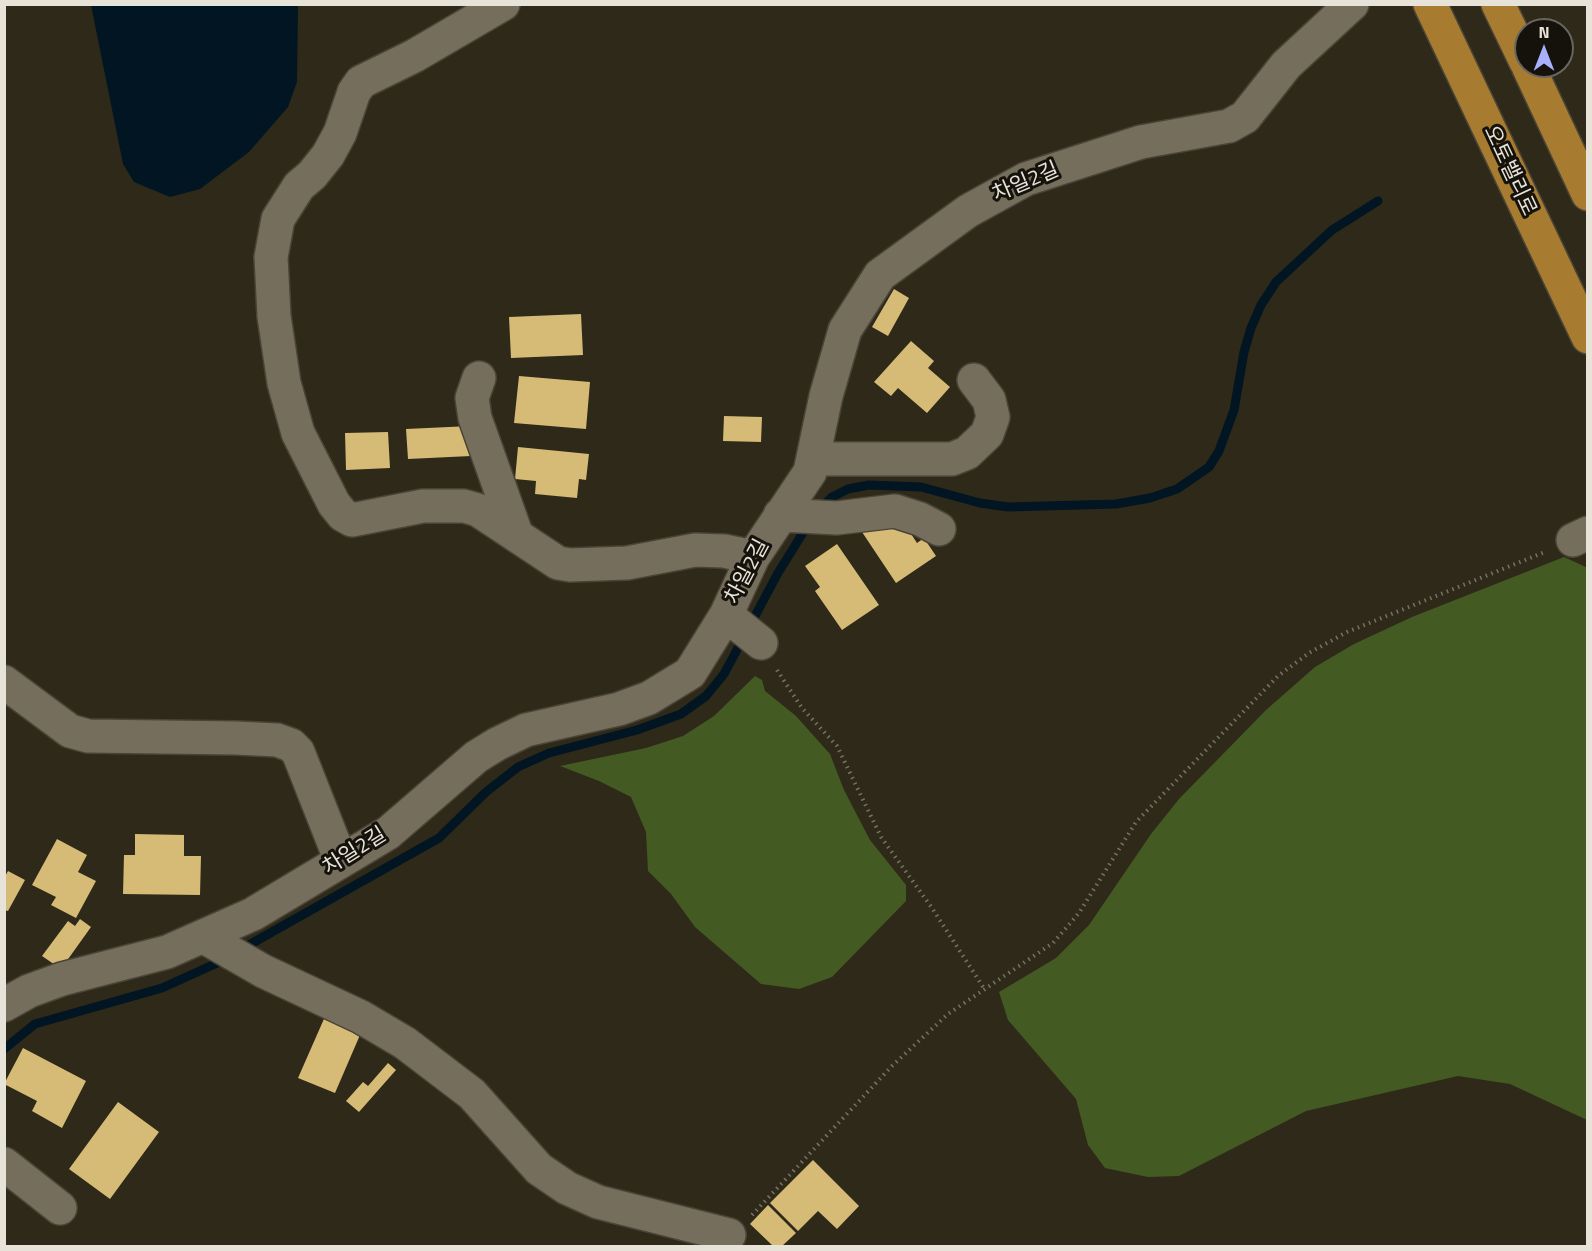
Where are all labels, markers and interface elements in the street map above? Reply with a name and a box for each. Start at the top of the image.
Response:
north arrow [1514,18,1574,78]
text: N [1538,20,1550,44]
street label: 오토밸리로 [1477,122,1541,220]
street label: 차일2길 [989,158,1063,208]
street label: 차일2길 [721,535,775,609]
street label: 차일2길 [319,823,391,881]

